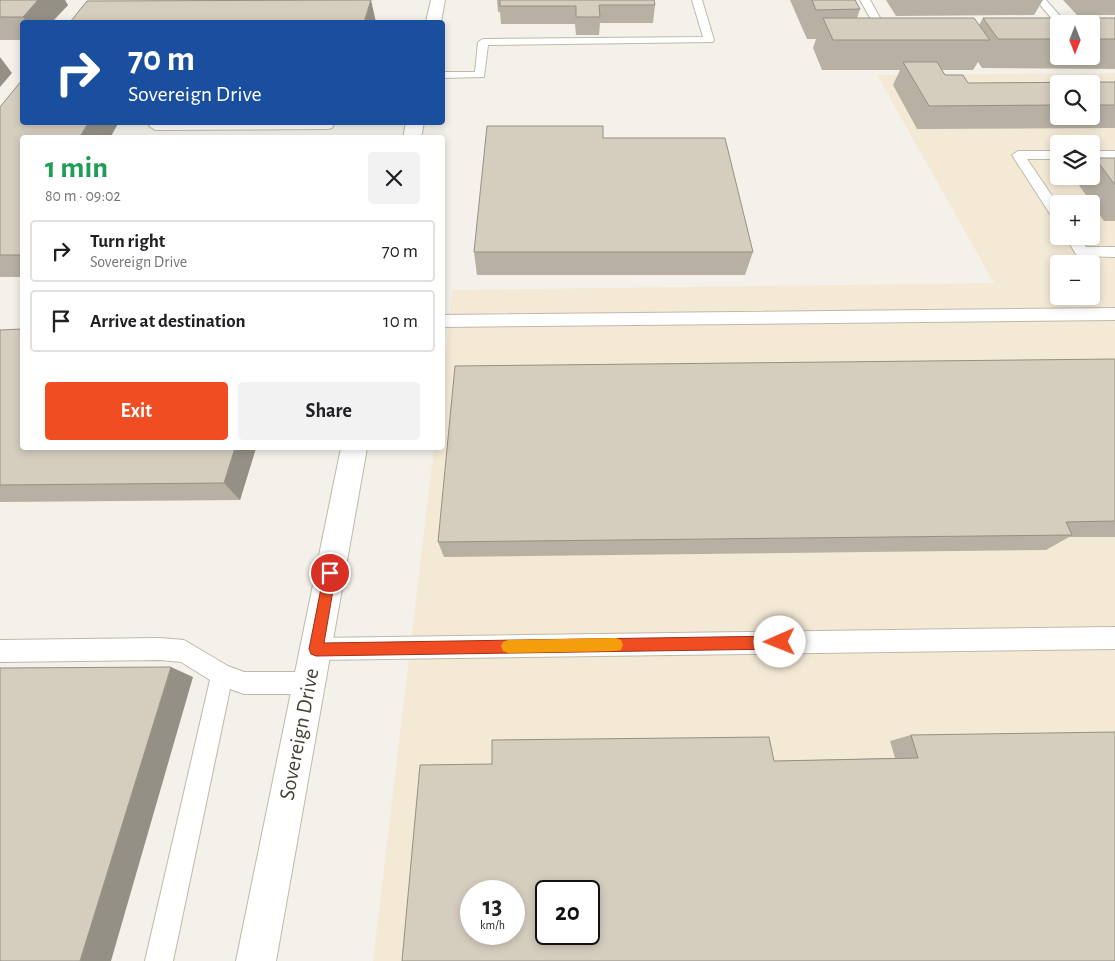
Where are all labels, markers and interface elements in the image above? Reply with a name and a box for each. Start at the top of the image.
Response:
north arrow [1050,15,1100,65]
map controls [1050,15,1100,305]
icon: right [45,40,110,105]
text: 70 m [128,42,195,77]
button: search [1050,75,1100,125]
text: Sovereign Drive [128,83,262,105]
button: layers [1050,135,1100,185]
button: close [368,152,420,204]
text: 1 min [45,153,108,183]
text: 80 m · 09:02 [45,188,121,204]
button: + [1050,195,1100,245]
text: Turn right [90,232,165,251]
icon: right [47,237,75,265]
text: 70 m [382,242,418,261]
text: Sovereign Drive [90,254,187,270]
button: − [1050,255,1100,305]
icon: arrive [47,307,75,335]
text: Arrive at destination [90,312,246,331]
text: 10 m [383,312,418,331]
button: Exit [45,382,228,440]
button: Share [238,382,420,440]
pin [309,552,351,594]
icon: arrive [316,559,344,587]
position arrow [753,615,805,667]
street label: Sovereign Drive [275,666,323,802]
speed limit sign: 20 [535,880,600,945]
text: 13 [483,894,502,919]
text: km/h [480,919,505,931]

